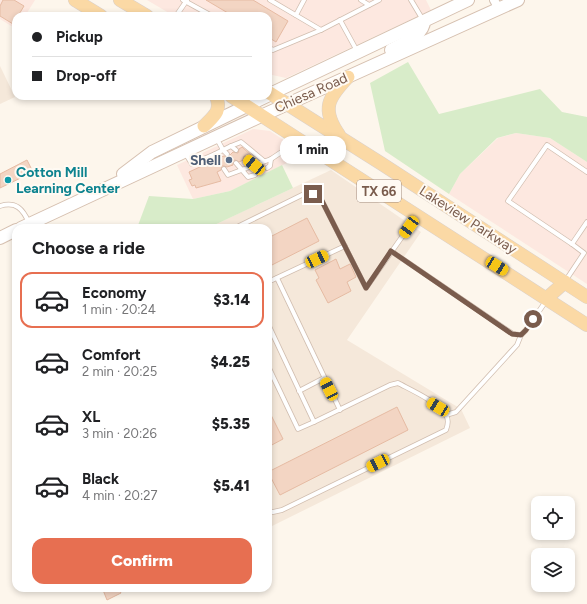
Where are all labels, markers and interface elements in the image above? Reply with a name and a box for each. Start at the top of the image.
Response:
text: Pickup [56,28,103,46]
text: Drop-off [56,67,117,85]
street label: Chiesa Road [272,69,350,117]
callout: 1 min [280,136,346,164]
text: 1 min [297,142,329,157]
place label: Shell [190,152,221,169]
car [241,153,267,177]
marker: Shell [224,155,234,165]
place label: Cotton Mill Learning Center [16,164,120,197]
marker: Cotton Mill Learning Center [3,175,13,185]
road number: TX 66 [357,180,401,202]
street label: Lakeview Parkway [416,182,520,258]
route end [304,185,322,203]
car [397,214,421,240]
text: Choose a ride [32,237,145,259]
car [304,248,330,270]
car [484,255,510,277]
icon: car [34,282,70,318]
text: Economy [82,284,147,302]
text: $3.14 [213,291,250,309]
text: 1 min · 20:24 [82,302,156,317]
route start [524,310,542,328]
icon: car [34,344,70,380]
text: Comfort [82,346,141,364]
text: $4.25 [211,353,250,371]
text: 2 min · 20:25 [82,364,157,379]
car [318,376,340,402]
car [425,396,451,418]
icon: car [34,406,70,442]
text: XL [82,408,100,426]
text: $5.35 [212,415,250,433]
text: 3 min · 20:26 [82,426,157,441]
car [365,452,391,474]
icon: car [34,468,70,504]
text: Black [82,470,119,488]
text: $5.41 [213,477,250,495]
text: 4 min · 20:27 [82,488,157,503]
map controls [531,496,575,592]
button: locate [531,496,575,540]
button: Confirm [32,538,252,584]
button: layers [531,548,575,592]

